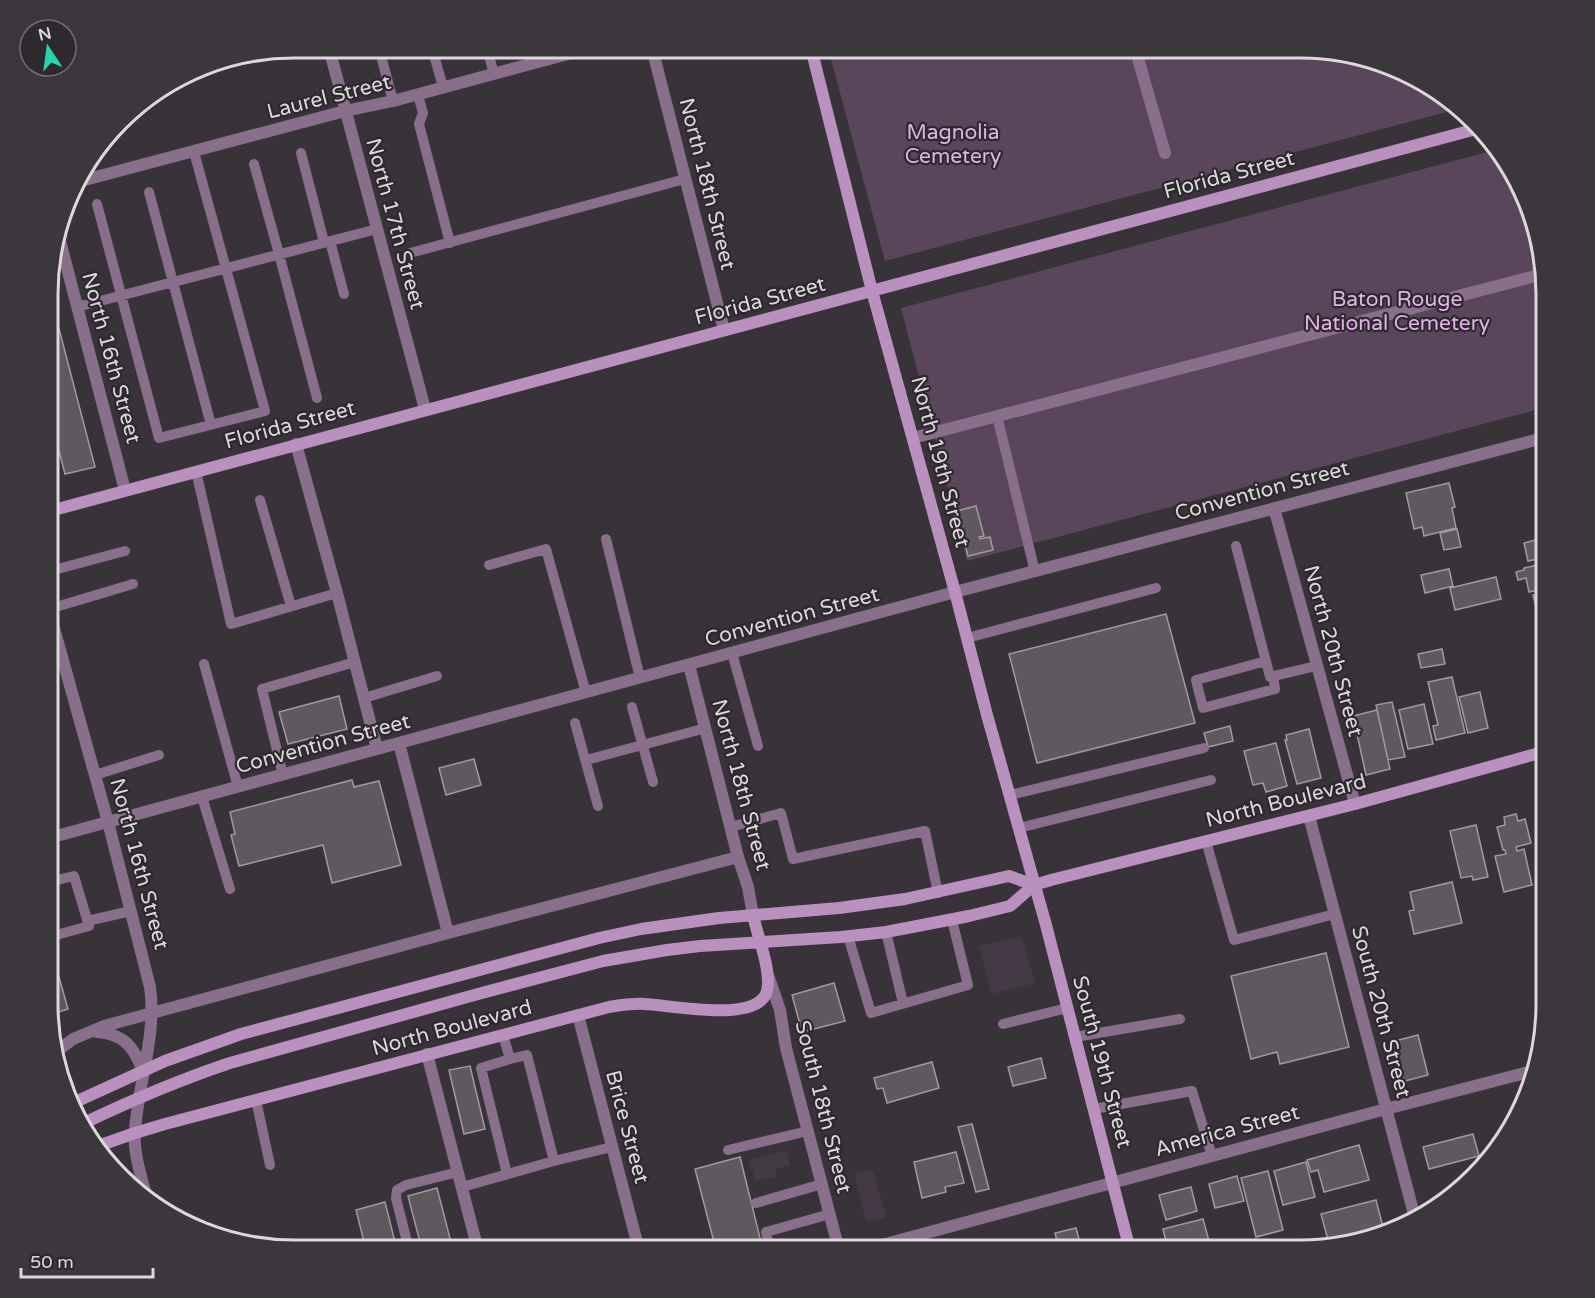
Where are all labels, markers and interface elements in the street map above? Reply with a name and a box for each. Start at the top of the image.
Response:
north arrow [18,18,78,78]
text: N [36,23,53,46]
street label: Laurel Street [264,70,394,124]
street label: North 18th Street [674,95,740,273]
park label: Magnolia Cemetery [905,120,1001,169]
street label: North 17th Street [360,136,430,312]
street label: Florida Street [1161,146,1297,204]
street label: North 16th Street [76,270,146,446]
street label: Florida Street [692,272,828,330]
park label: Baton Rouge National Cemetery [1304,287,1490,336]
street label: North 19th Street [905,374,975,550]
street label: Florida Street [222,396,358,454]
street label: Convention Street [1172,456,1352,526]
street label: North 20th Street [1298,563,1368,739]
street label: Convention Street [702,582,882,652]
street label: North 18th Street [706,697,776,873]
street label: Convention Street [233,709,413,779]
street label: North Boulevard [1203,769,1369,833]
street label: North 16th Street [104,776,174,952]
street label: South 20th Street [1346,923,1416,1101]
street label: South 19th Street [1067,973,1137,1151]
street label: North Boulevard [369,995,535,1061]
street label: South 18th Street [789,1018,857,1196]
street label: Brice Street [600,1068,654,1186]
street label: America Street [1152,1100,1302,1162]
scale bar [21,1241,153,1279]
text: 50 m [30,1251,74,1273]

